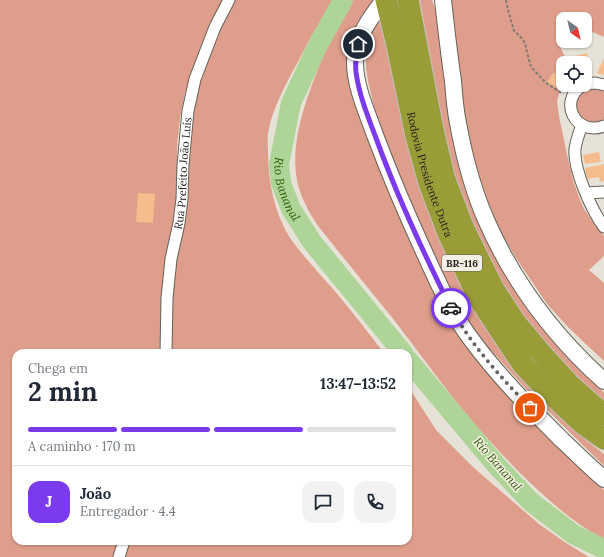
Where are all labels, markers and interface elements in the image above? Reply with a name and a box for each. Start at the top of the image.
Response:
north arrow [556,12,592,48]
map controls [556,12,592,92]
pin [341,27,375,61]
icon: home [347,33,369,55]
button: locate [556,56,592,92]
street label: Rodovia Presidente Dutra [404,110,456,240]
street label: Rua Prefeito João Luís [171,117,194,231]
water label: Rio Bananal [271,156,304,224]
road number: BR-116 [442,255,482,271]
courier [431,288,471,328]
icon: car [440,297,462,319]
text: Chega em [28,360,88,377]
text: 13:47–13:52 [320,374,396,393]
text: 2 min [28,375,98,408]
pin [513,391,547,425]
icon: bag [519,397,541,419]
water label: Rio Bananal [471,434,526,494]
text: A caminho · 170 m [28,438,136,455]
button: chat [302,481,344,523]
button: phone [354,481,396,523]
text: João [80,484,111,503]
text: J [46,492,52,511]
text: Entregador · 4.4 [80,503,176,520]

